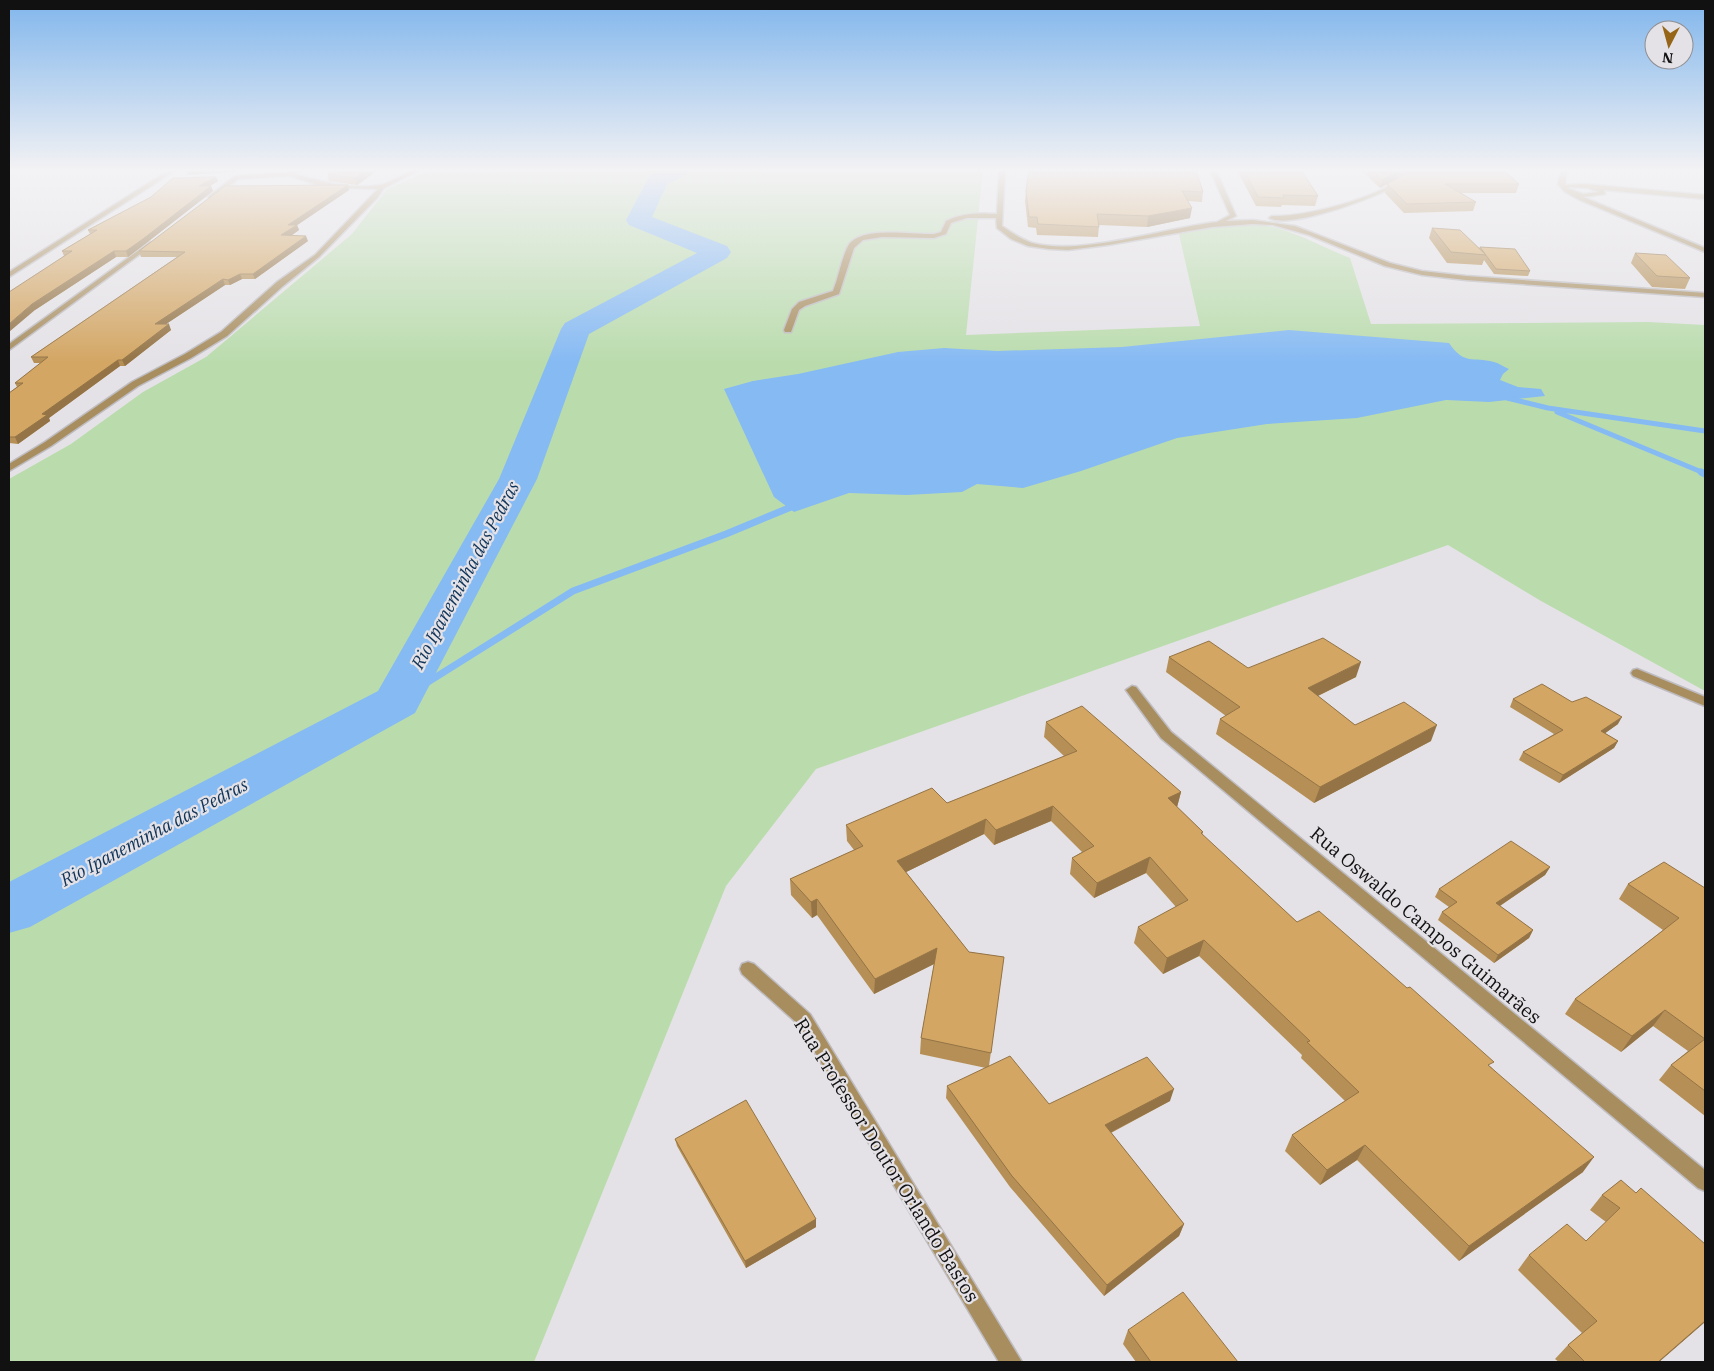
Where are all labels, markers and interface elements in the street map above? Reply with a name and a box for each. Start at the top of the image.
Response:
north arrow [1644,20,1694,70]
text: N [1661,48,1674,67]
water label: Rio Ipaneminha das Pedras [405,477,524,674]
water label: Rio Ipaneminha das Pedras [55,773,252,892]
street label: Rua Oswaldo Campos Guimarães [1306,821,1546,1029]
street label: Rua Professor Doutor Orlando Bastos [789,1014,985,1306]

